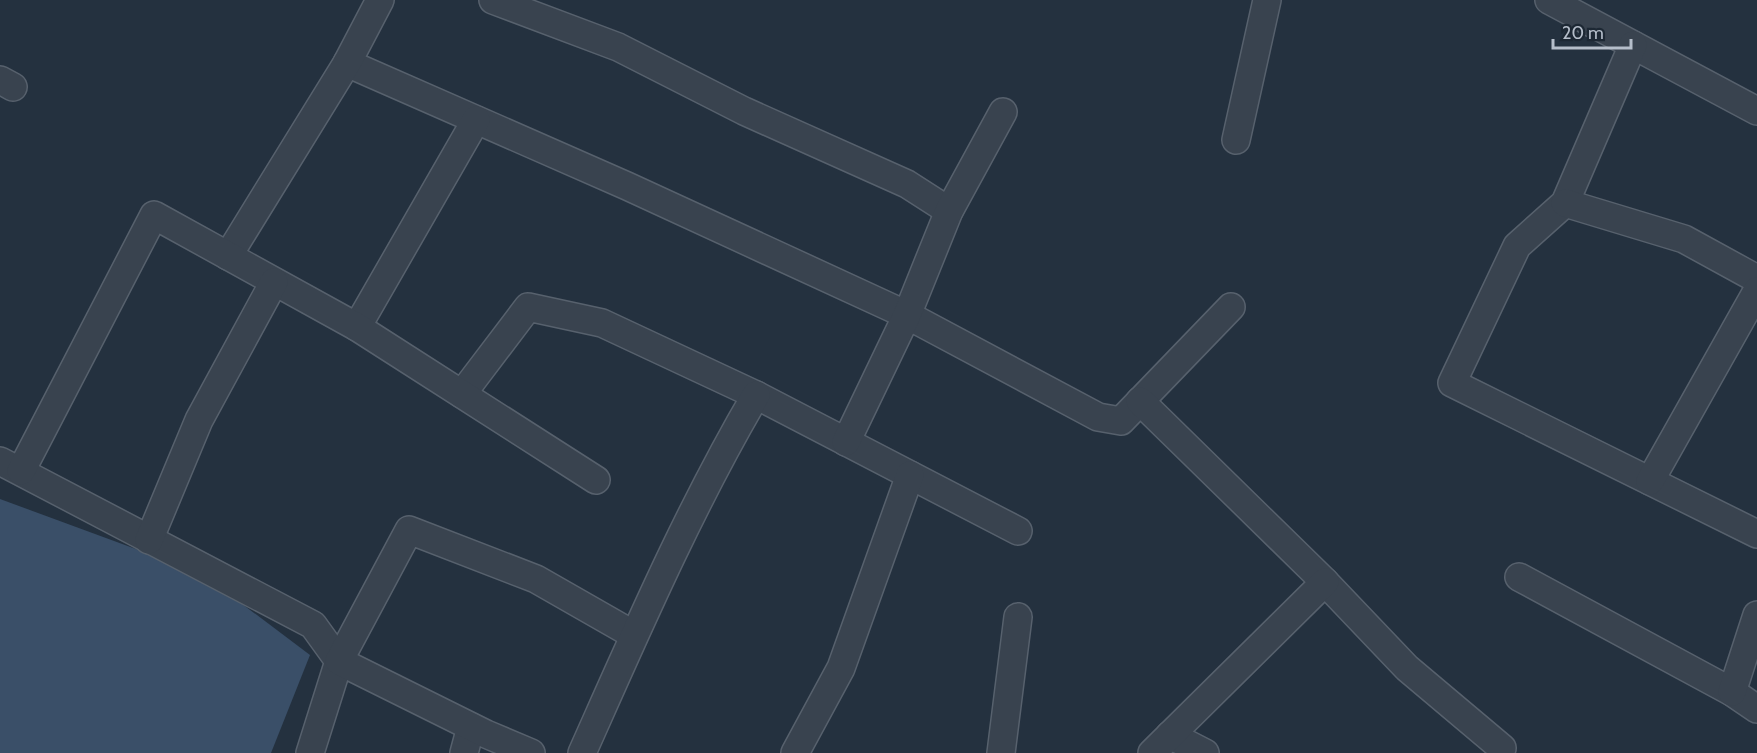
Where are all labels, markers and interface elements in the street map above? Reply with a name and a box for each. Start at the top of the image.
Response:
scale bar [1553,12,1631,50]
text: 20 m [1562,22,1604,44]

